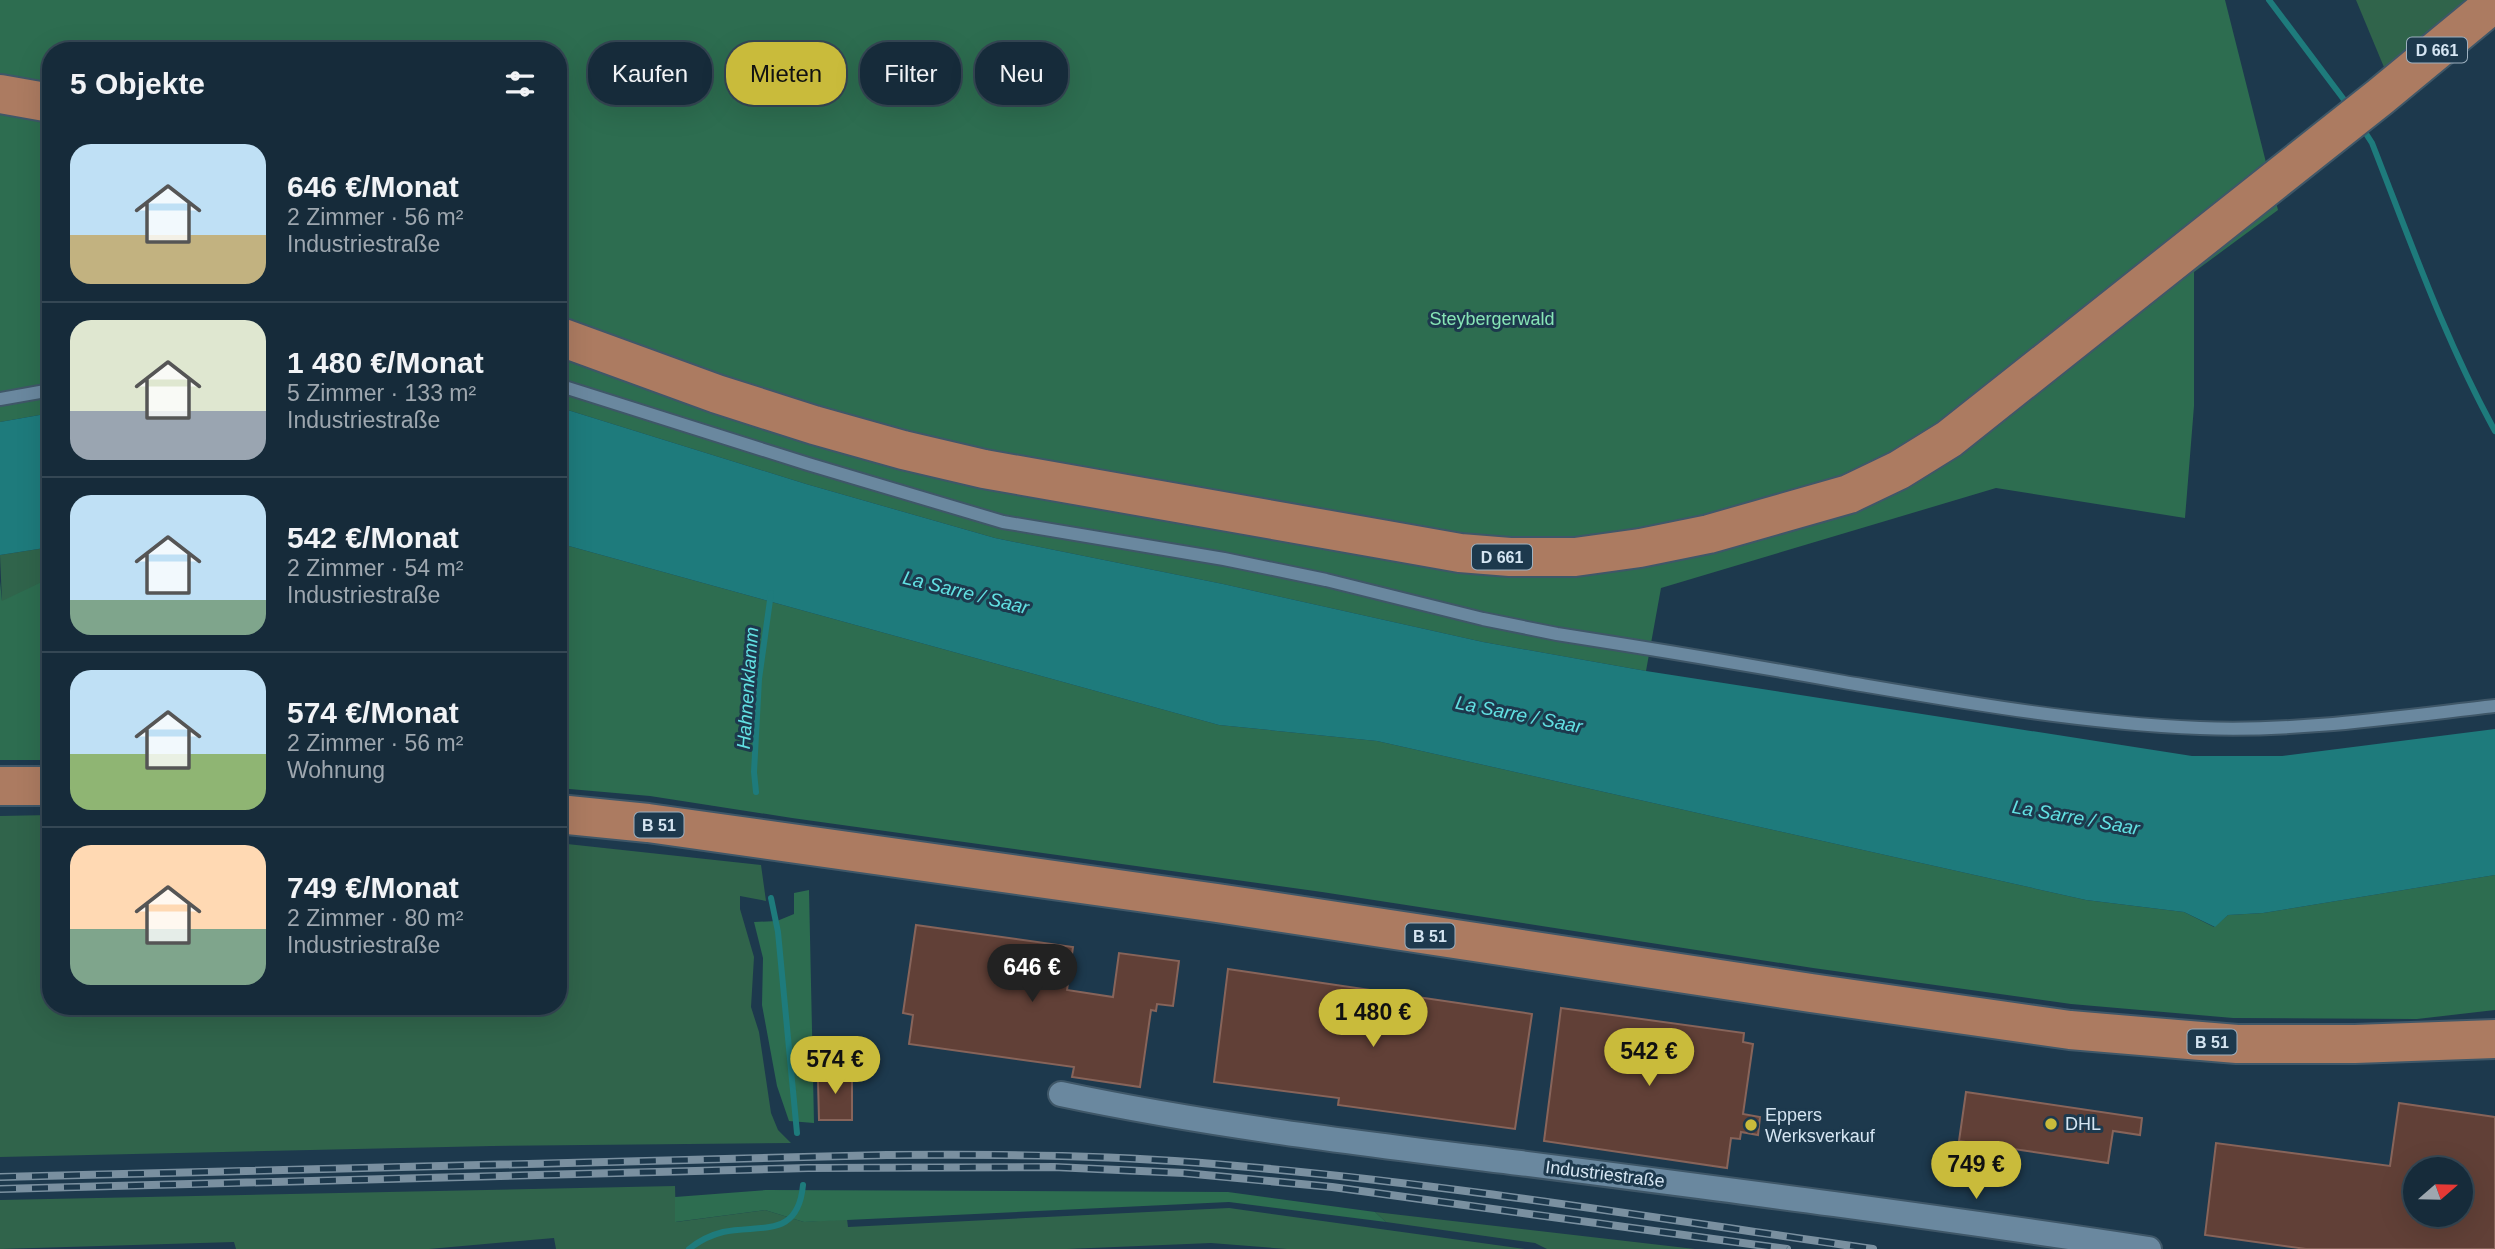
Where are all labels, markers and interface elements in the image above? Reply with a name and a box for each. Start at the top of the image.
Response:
road number: D 661 [2407,38,2467,62]
chip: Kaufen [588,42,712,105]
chip: Mieten [726,42,846,105]
chip: Filter [860,42,961,105]
chip: Neu [975,42,1068,105]
icon: filters [501,65,539,103]
text: 5 Objekte [70,67,205,100]
text: 646 €/Monat [287,170,459,203]
icon: home [126,172,210,256]
text: 2 Zimmer · 56 m² [287,204,463,230]
text: Industriestraße [287,231,440,257]
park label: Steybergerwald [1429,309,1555,329]
text: 1 480 €/Monat [287,346,484,379]
icon: home [126,348,210,432]
text: 5 Zimmer · 133 m² [287,380,476,406]
text: Industriestraße [287,407,440,433]
text: 542 €/Monat [287,521,459,554]
icon: home [126,523,210,607]
road number: D 661 [1472,544,1532,570]
text: 2 Zimmer · 54 m² [287,555,463,581]
water label: La Sarre / Saar [901,567,1032,618]
text: Industriestraße [287,582,440,608]
water label: Hahnenklamm [733,626,762,750]
water label: La Sarre / Saar [1454,692,1585,737]
text: 574 €/Monat [287,696,459,729]
icon: home [126,698,210,782]
text: 2 Zimmer · 56 m² [287,730,463,756]
text: Wohnung [287,757,385,783]
water label: La Sarre / Saar [2011,796,2142,839]
road number: B 51 [634,812,684,838]
text: 749 €/Monat [287,871,459,904]
icon: home [126,873,210,957]
text: 2 Zimmer · 80 m² [287,905,463,931]
road number: B 51 [1406,924,1454,948]
text: Industriestraße [287,932,440,958]
pin: 646 € [983,944,1081,1004]
text: 646 € [1003,954,1061,980]
pin: 1 480 € [1308,990,1438,1049]
text: 1 480 € [1335,999,1411,1025]
pin: 542 € [1600,1028,1698,1088]
road number: B 51 [2188,1030,2236,1054]
pin: 574 € [786,1036,884,1096]
text: 542 € [1620,1038,1678,1064]
text: 574 € [806,1046,864,1072]
place label: Eppers Werksverkauf [1765,1105,1876,1146]
place label: DHL [2065,1114,2101,1134]
marker: DHL [2043,1116,2059,1132]
marker: Eppers Werksverkauf [1743,1117,1759,1133]
pin: 749 € [1927,1142,2025,1201]
text: 749 € [1947,1151,2005,1177]
street label: Industriestraße [1544,1157,1666,1191]
north arrow [2403,1157,2473,1227]
map controls [2403,1157,2473,1227]

